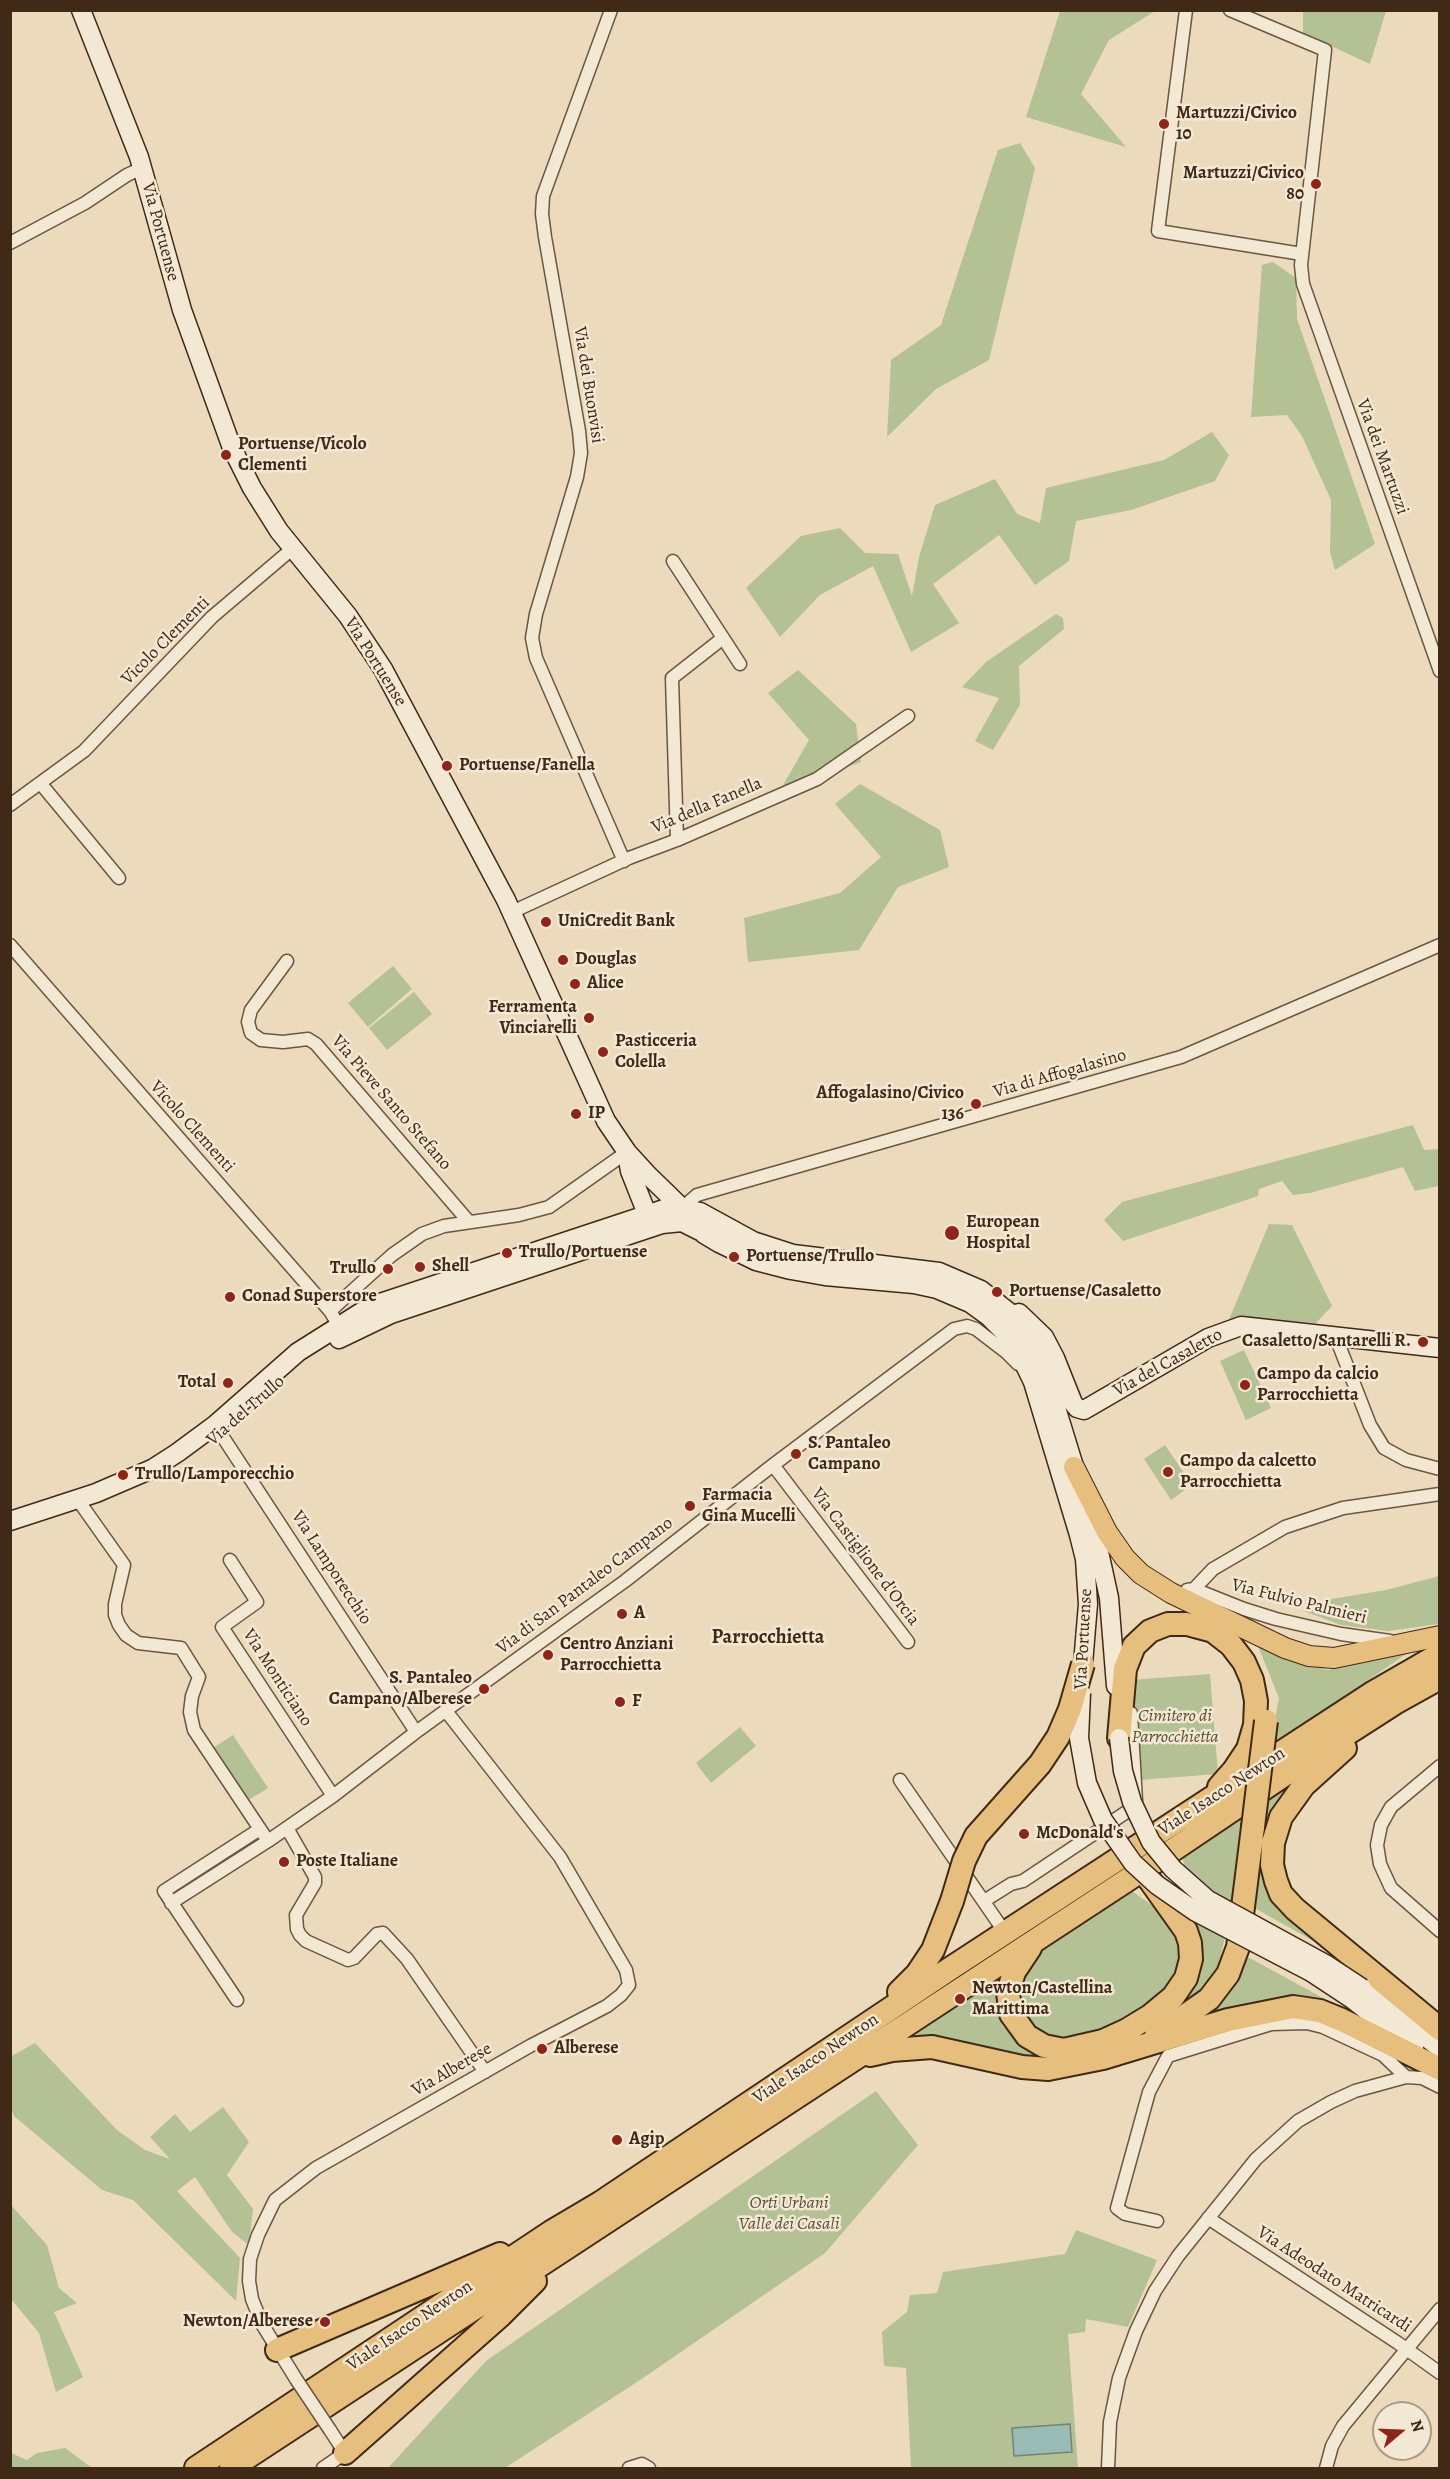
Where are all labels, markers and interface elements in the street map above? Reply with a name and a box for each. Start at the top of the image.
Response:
place label: Martuzzi/Civico 10 [1176,103,1297,146]
marker: Martuzzi/Civico 10 [1157,117,1171,131]
place label: Martuzzi/Civico 80 [1183,163,1304,206]
marker: Martuzzi/Civico 80 [1309,177,1323,191]
street label: Via Portuense [136,180,184,284]
street label: Via dei Buonvisi [568,325,608,445]
street label: Via dei Martuzzi [1351,396,1413,518]
place label: Portuense/Vicolo Clementi [238,434,367,476]
marker: Portuense/Vicolo Clementi [219,448,233,462]
street label: Vicolo Clementi [117,592,215,690]
street label: Via Portuense [339,613,411,711]
place label: Portuense/Fanella [459,755,595,777]
marker: Portuense/Fanella [440,759,454,773]
street label: Via della Fanella [649,773,765,839]
place label: UniCredit Bank [558,911,675,933]
marker: UniCredit Bank [539,915,553,929]
place label: Douglas [575,949,636,971]
marker: Douglas [556,953,570,967]
place label: Alice [587,973,624,995]
marker: Alice [568,977,582,991]
place label: Ferramenta Vinciarelli [488,997,577,1040]
marker: Ferramenta Vinciarelli [582,1011,596,1025]
street label: Via Pieve Santo Stefano [326,1031,456,1175]
place label: Pasticceria Colella [615,1031,697,1074]
marker: Pasticceria Colella [596,1045,610,1059]
street label: Via di Affogalasino [991,1045,1129,1103]
street label: Vicolo Clementi [145,1077,239,1177]
place label: Affogalasino/Civico 136 [816,1083,964,1126]
marker: Affogalasino/Civico 136 [969,1097,983,1111]
place label: IP [588,1103,605,1125]
marker: IP [569,1107,583,1121]
place label: European Hospital [966,1212,1040,1254]
marker: European Hospital [943,1224,961,1242]
place label: Trullo/Portuense [519,1242,647,1264]
marker: Trullo/Portuense [500,1246,514,1260]
place label: Portuense/Trullo [746,1246,874,1268]
marker: Portuense/Trullo [727,1250,741,1264]
place label: Shell [432,1256,469,1278]
place label: Trullo [330,1258,376,1280]
marker: Shell [413,1260,427,1274]
marker: Trullo [381,1262,395,1276]
place label: Portuense/Casaletto [1009,1281,1161,1303]
marker: Portuense/Casaletto [990,1285,1004,1299]
place label: Conad Superstore [242,1286,377,1308]
marker: Conad Superstore [223,1290,237,1304]
street label: Via del Casaletto [1110,1324,1226,1402]
place label: Casaletto/Santarelli R. [1242,1331,1411,1353]
marker: Casaletto/Santarelli R. [1416,1335,1430,1349]
place label: Campo da calcio Parrocchietta [1257,1364,1379,1406]
street label: Via del Trullo [202,1371,290,1451]
place label: Total [178,1372,216,1394]
marker: Total [221,1376,235,1390]
marker: Campo da calcio Parrocchietta [1238,1378,1252,1392]
place label: S. Pantaleo Campano [808,1433,891,1476]
marker: S. Pantaleo Campano [789,1447,803,1461]
place label: Campo da calcetto Parrocchietta [1180,1451,1316,1494]
place label: Trullo/Lamporecchio [135,1464,294,1486]
marker: Campo da calcetto Parrocchietta [1161,1465,1175,1479]
marker: Trullo/Lamporecchio [116,1468,130,1482]
street label: Via Castiglione d'Orcia [806,1484,924,1630]
place label: Farmacia Gina Mucelli [702,1485,796,1528]
marker: Farmacia Gina Mucelli [683,1499,697,1513]
street label: Via Lamporecchio [286,1507,376,1629]
street label: Via di San Pantaleo Campano [493,1513,677,1659]
street label: Via Fulvio Palmieri [1229,1575,1369,1629]
street label: Via Portuense [1071,1588,1097,1690]
place label: A [634,1603,645,1625]
marker: A [615,1607,629,1621]
street label: Via Monticiano [237,1625,317,1731]
district label: Parrocchietta [711,1626,825,1650]
place label: Centro Anziani Parrocchietta [560,1634,673,1676]
marker: Centro Anziani Parrocchietta [541,1648,555,1662]
place label: S. Pantaleo Campano/Alberese [329,1668,472,1710]
marker: S. Pantaleo Campano/Alberese [477,1682,491,1696]
place label: F [632,1691,642,1713]
marker: F [613,1695,627,1709]
park label: Cimitero di Parrocchietta [1131,1706,1219,1748]
street label: Viale Isacco Newton [1155,1743,1289,1841]
place label: McDonald's [1036,1823,1124,1845]
marker: McDonald's [1017,1827,1031,1841]
place label: Poste Italiane [296,1851,398,1873]
marker: Poste Italiane [277,1855,291,1869]
place label: Newton/Castellina Marittima [972,1978,1112,2020]
marker: Newton/Castellina Marittima [953,1992,967,2006]
street label: Viale Isacco Newton [749,2009,883,2109]
street label: Via Alberese [408,2038,496,2102]
place label: Alberese [554,2038,619,2060]
marker: Alberese [535,2042,549,2056]
place label: Agip [629,2129,664,2151]
marker: Agip [610,2133,624,2147]
park label: Orti Urbani Valle dei Casali [739,2193,839,2236]
street label: Via Adeodato Matricardi [1253,2222,1415,2338]
street label: Viale Isacco Newton [343,2276,477,2376]
place label: Newton/Alberese [183,2311,313,2333]
marker: Newton/Alberese [318,2315,332,2329]
north arrow [1372,2401,1432,2461]
text: N [1405,2417,1429,2435]

